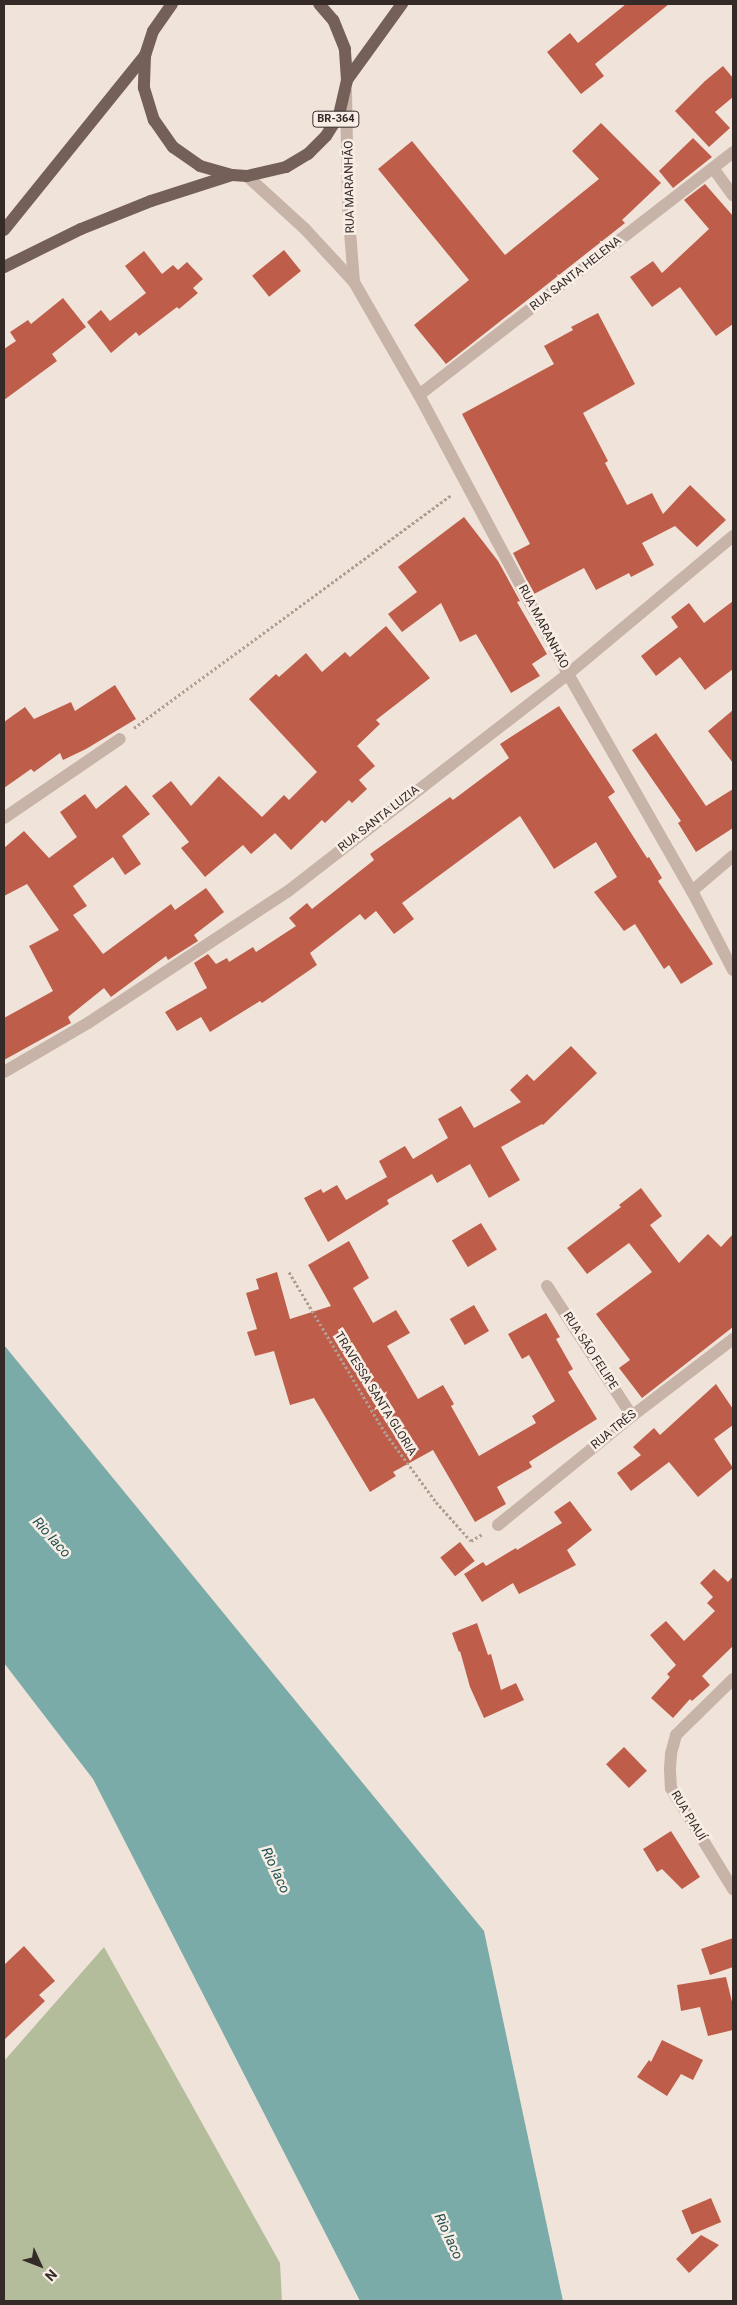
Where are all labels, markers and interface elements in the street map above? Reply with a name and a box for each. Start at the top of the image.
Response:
road number: BR-364 [312,110,360,128]
street label: RUA MARANHÃO [342,141,358,233]
street label: RUA SANTA HELENA [527,234,625,314]
street label: RUA MARANHÃO [515,583,571,671]
street label: RUA SANTA LUZIA [336,783,422,855]
street label: RUA SÃO FELIPE [560,1310,620,1392]
street label: TRAVESSA SANTA GLORIA [331,1329,419,1459]
street label: RUA TRÊS [588,1407,640,1453]
water label: Rio Iaco [29,1513,75,1561]
street label: RUA PIAUÍ [668,1788,708,1844]
water label: Rio Iaco [258,1844,294,1896]
water label: Rio Iaco [431,2210,467,2262]
north arrow [15,2240,65,2290]
text: N [42,2266,60,2284]

